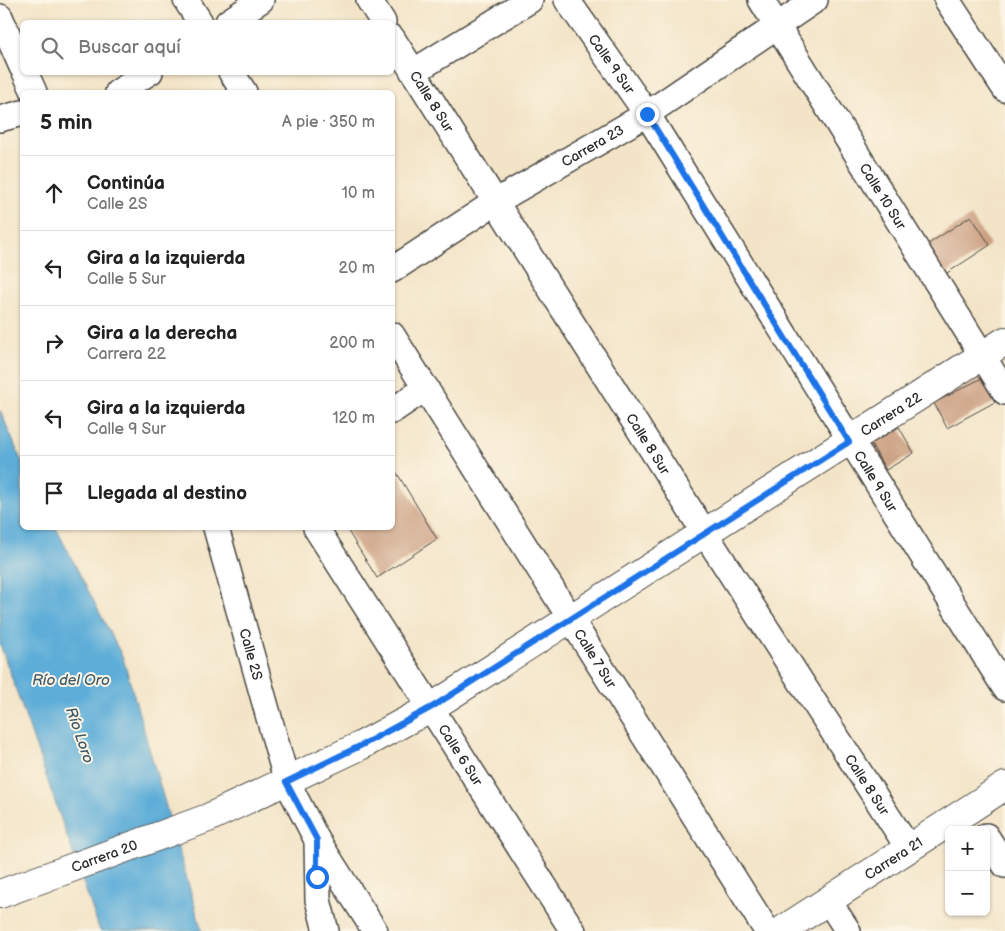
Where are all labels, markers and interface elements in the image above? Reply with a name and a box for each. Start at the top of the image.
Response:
search box [20,20,395,75]
street label: Calle 9 Sur [585,31,639,98]
icon: search [38,34,66,62]
text: Buscar aquí [78,36,181,59]
street label: Calle 8 Sur [406,68,458,136]
route end [636,103,659,126]
text: 5 min [40,110,93,135]
text: A pie · 350 m [282,113,375,132]
street label: Carrera 23 [559,121,627,171]
street label: Calle 10 Sur [856,160,910,233]
text: Continúa [87,172,165,195]
icon: ahead [40,179,68,207]
text: 10 m [342,184,375,203]
text: Calle 2S [87,195,147,214]
text: Gira a la izquierda [87,247,245,270]
icon: left [40,254,68,282]
text: 20 m [339,259,375,278]
text: Calle 5 Sur [87,270,166,289]
text: Gira a la derecha [87,322,237,345]
icon: right [40,329,68,357]
text: 200 m [329,334,375,353]
text: Carrera 22 [87,345,166,364]
street label: Carrera 22 [857,388,925,440]
text: Gira a la izquierda [87,397,245,420]
icon: left [40,404,68,432]
text: 120 m [332,409,375,428]
street label: Calle 8 Sur [622,410,674,479]
text: Calle 9 Sur [87,420,166,439]
street label: Calle 9 Sur [850,448,902,516]
icon: arrive [40,479,68,507]
text: Llegada al destino [87,482,247,505]
street label: Calle 7 Sur [570,626,620,692]
street label: Calle 2S [235,627,266,682]
water label: Río del Oro [32,671,110,690]
water label: Río Loro [61,705,98,766]
street label: Calle 6 Sur [434,721,487,790]
street label: Calle 8 Sur [841,751,893,819]
map controls [945,826,990,916]
button: + [945,826,990,871]
street label: Carrera 21 [861,834,926,884]
street label: Carrera 20 [69,837,140,876]
route start [306,866,329,889]
button: − [945,871,990,916]

